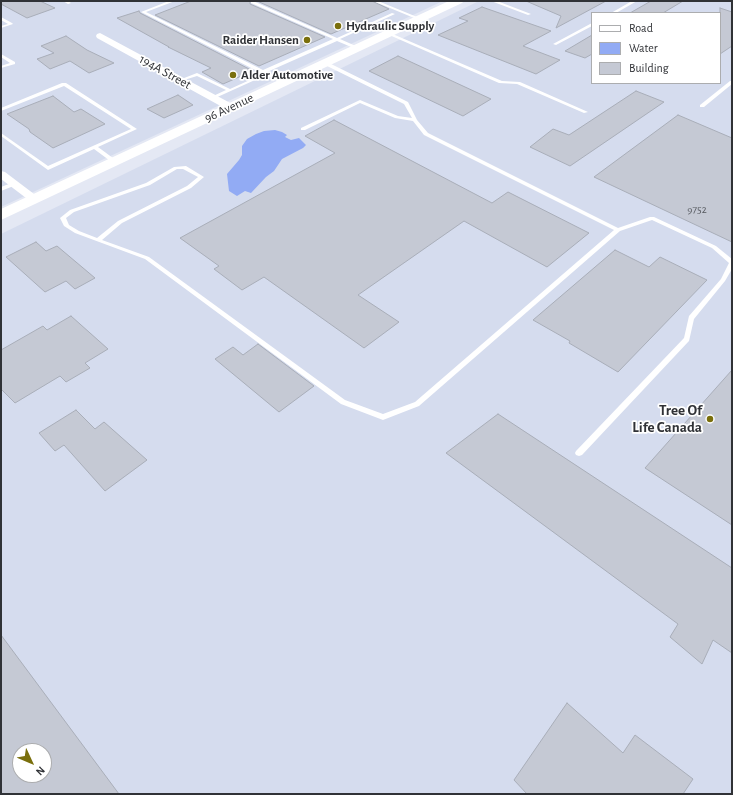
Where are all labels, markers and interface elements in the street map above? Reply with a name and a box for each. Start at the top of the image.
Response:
legend [591,12,721,84]
place label: Hydraulic Supply [346,18,434,34]
marker: Hydraulic Supply [333,21,343,31]
text: Road [629,22,653,34]
place label: Raider Hansen [222,32,299,48]
marker: Raider Hansen [302,35,312,45]
text: Water [629,42,658,54]
street label: 194A Street [136,51,194,93]
text: Building [629,62,669,74]
place label: Alder Automotive [241,67,333,83]
marker: Alder Automotive [228,70,238,80]
street label: 96 Avenue [202,90,256,126]
house number: 9752 [687,203,707,217]
place label: Tree Of Life Canada [632,401,702,436]
marker: Tree Of Life Canada [705,414,715,424]
north arrow [12,743,52,783]
text: N [34,764,47,778]

